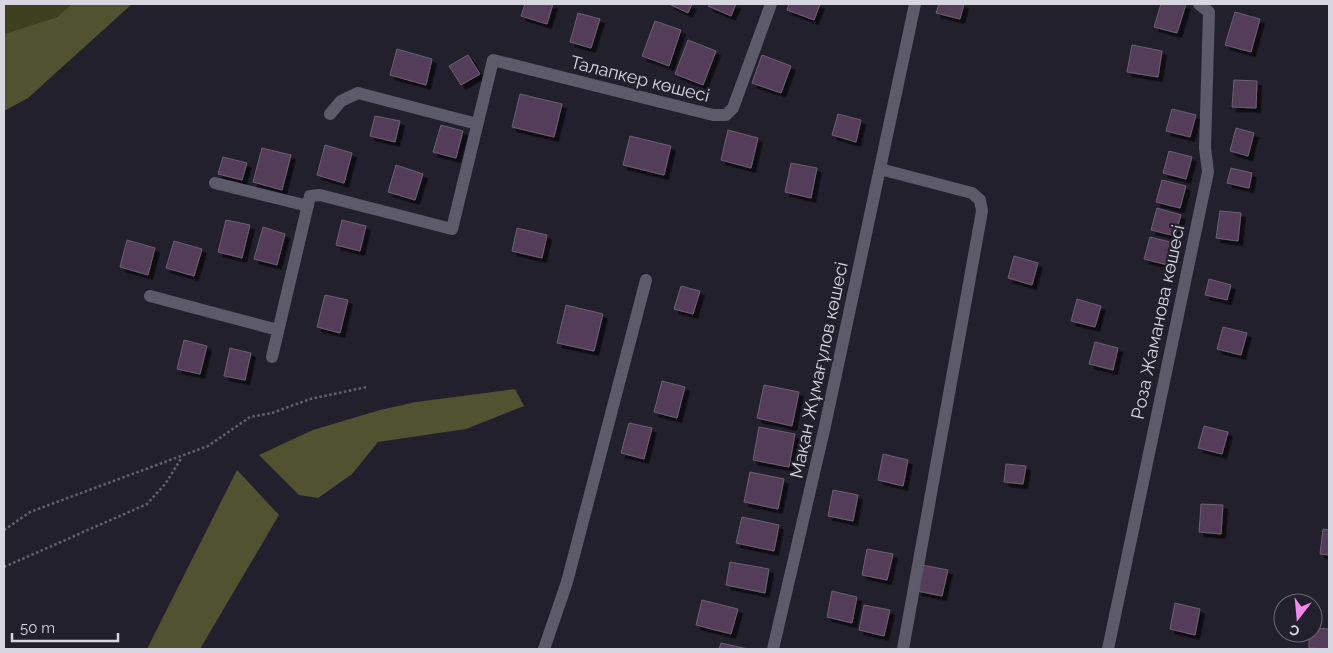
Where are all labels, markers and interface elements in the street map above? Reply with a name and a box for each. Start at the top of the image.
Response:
street label: Талапкер көшесі [568,51,712,106]
street label: Роза Жаманова көшесі [1127,223,1188,421]
street label: Мақан Жұмағұлов көшесі [785,260,852,480]
north arrow [1273,593,1323,643]
scale bar [12,610,119,642]
text: 50 m [20,619,55,637]
text: С [1287,621,1301,640]

